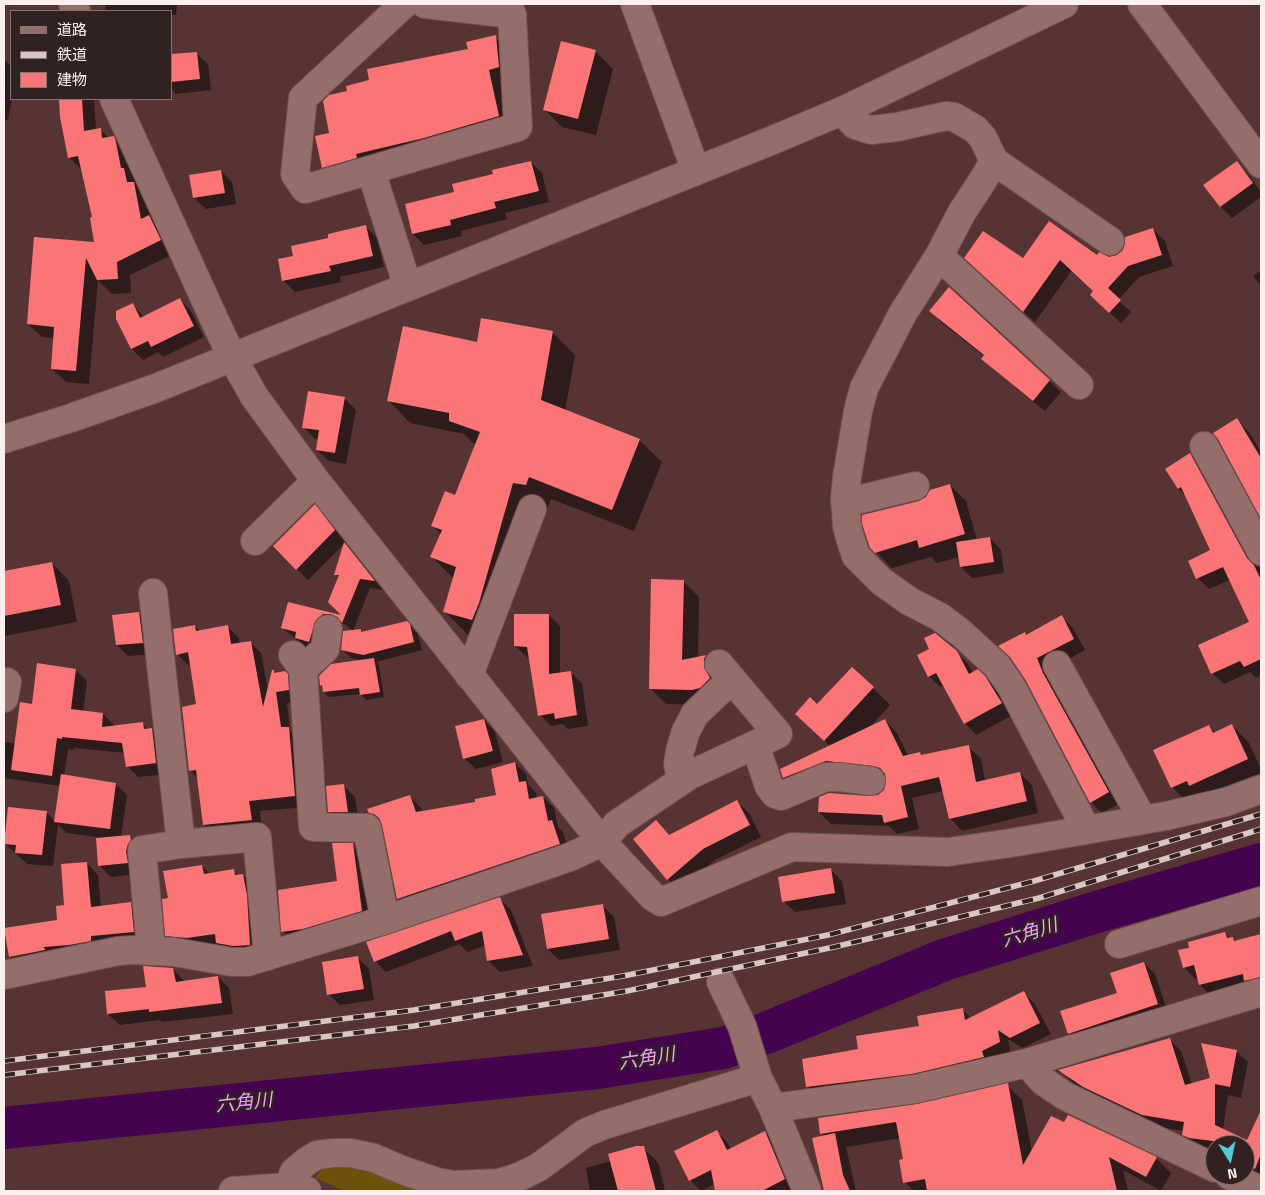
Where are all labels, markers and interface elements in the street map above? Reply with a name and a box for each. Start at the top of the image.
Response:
legend [10,10,172,100]
text: 道路 [57,18,87,41]
text: 鉄道 [57,43,87,66]
text: 建物 [57,68,87,91]
water label: 六角川 [999,915,1061,953]
water label: 六角川 [617,1044,677,1076]
water label: 六角川 [214,1090,274,1118]
north arrow [1205,1135,1255,1185]
text: N [1226,1163,1239,1185]

